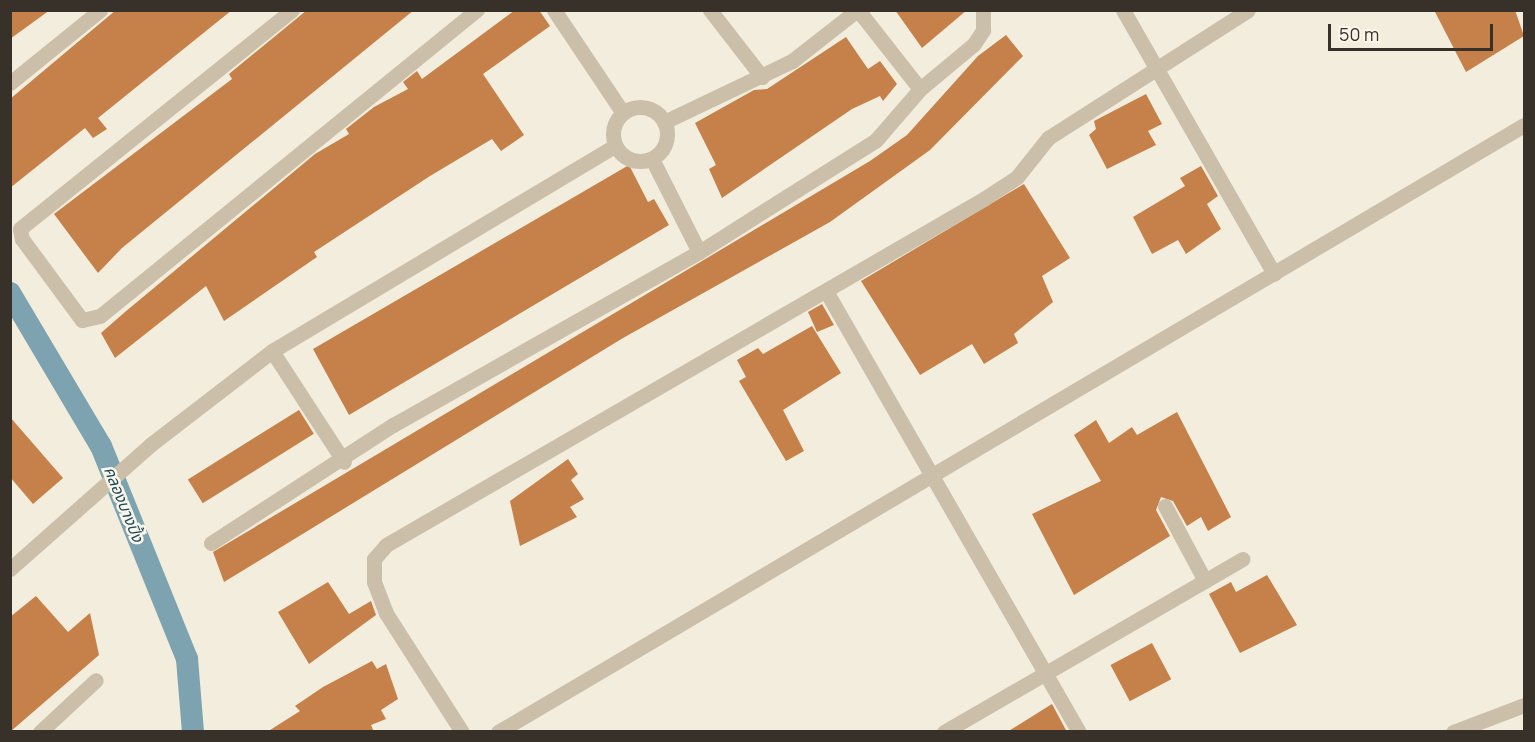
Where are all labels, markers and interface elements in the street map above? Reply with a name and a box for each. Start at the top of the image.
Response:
scale bar [1331,12,1496,50]
text: 50 m [1339,22,1379,46]
water label: คลองบางปิ้ง [100,463,148,545]

